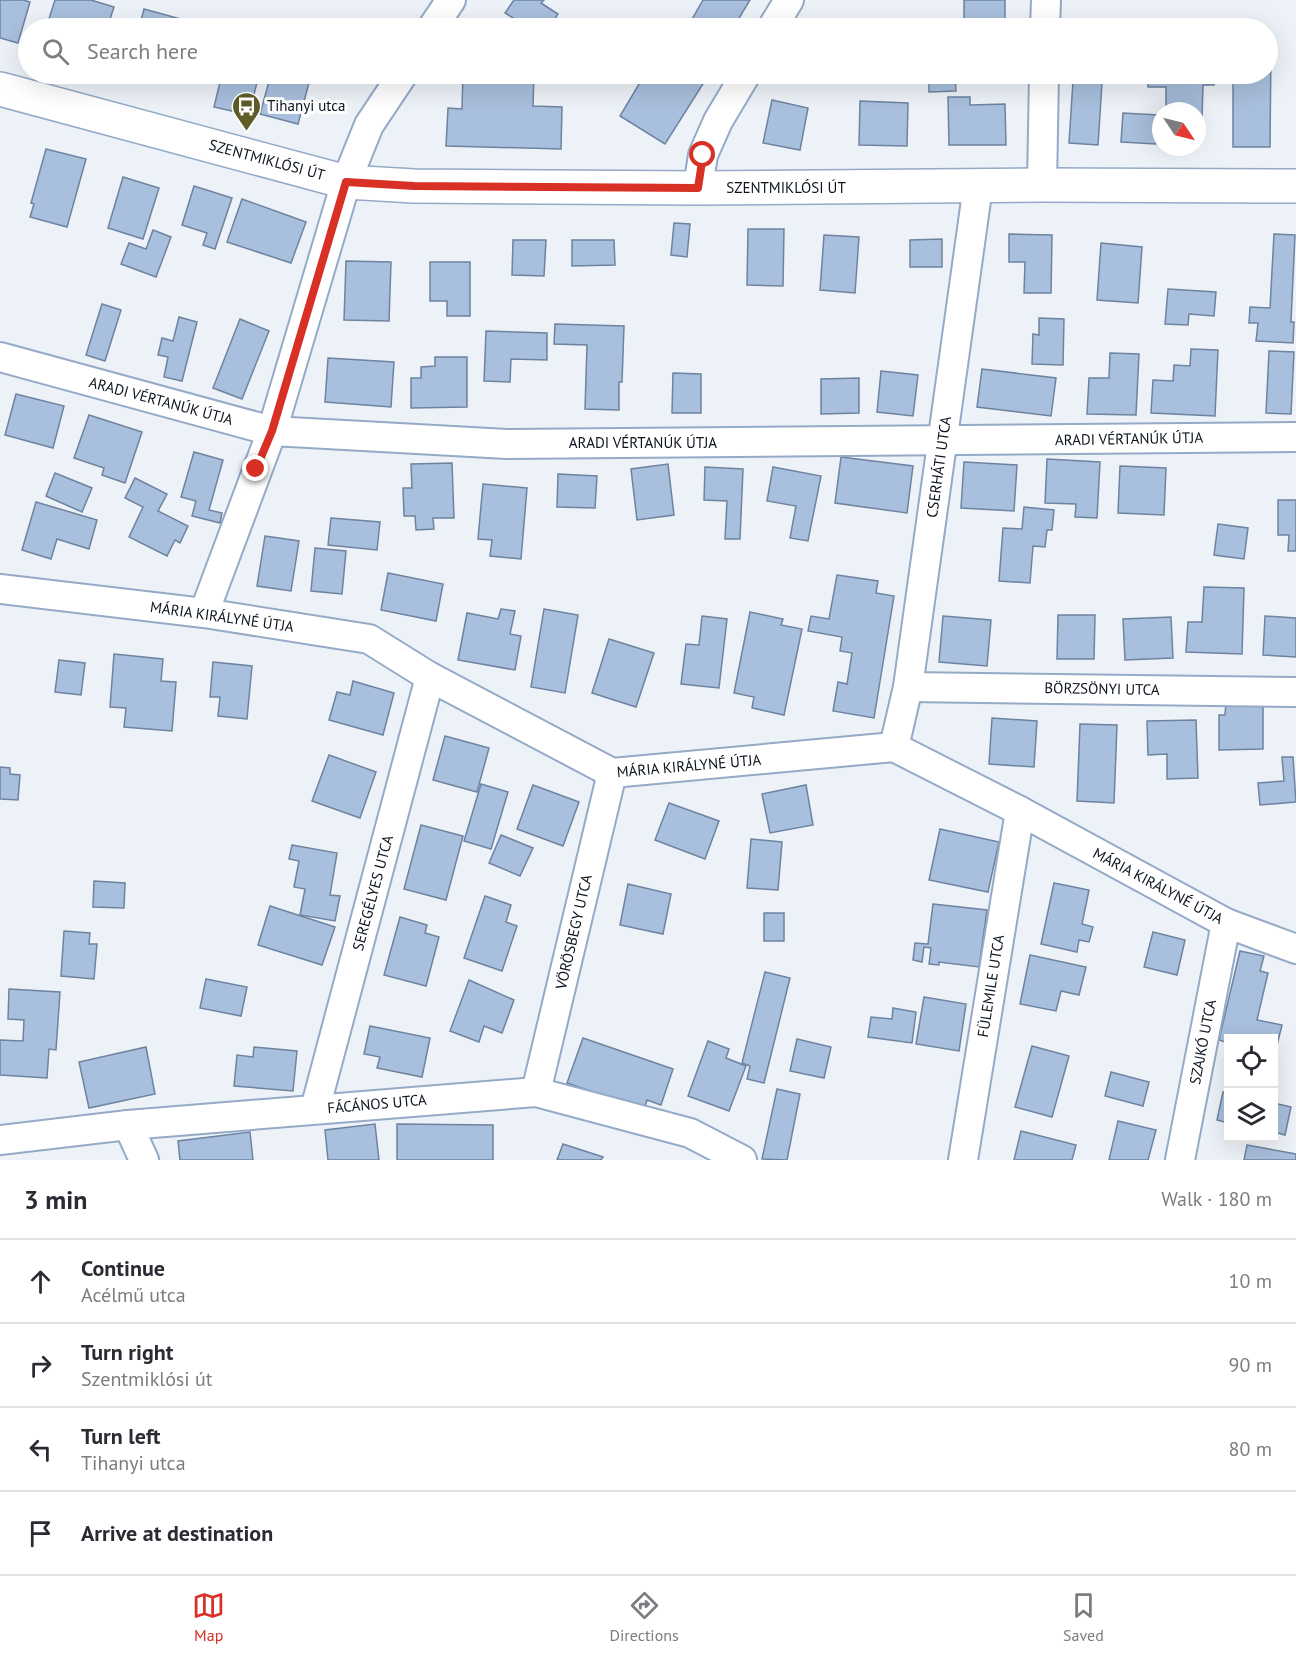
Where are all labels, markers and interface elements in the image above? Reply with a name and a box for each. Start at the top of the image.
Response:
search box [18,18,1278,84]
icon: search [39,35,72,68]
text: Search here [87,37,198,65]
bus stop icon: Tihanyi utca [230,90,262,132]
place label: Tihanyi utca [267,96,345,115]
north arrow [1152,102,1206,156]
street label: SZENTMIKLÓSI ÚT [207,135,328,184]
route start [689,141,715,167]
street label: SZENTMIKLÓSI ÚT [726,178,846,197]
street label: ARADI VÉRTANÚK ÚTJA [87,372,235,429]
street label: CSERHÁTI UTCA [922,415,955,519]
street label: ARADI VÉRTANÚK ÚTJA [1055,428,1204,449]
street label: ARADI VÉRTANÚK ÚTJA [569,433,717,452]
route end [242,455,268,481]
street label: MÁRIA KIRÁLYNÉ ÚTJA [149,597,295,636]
street label: BÖRZSÖNYI UTCA [1044,678,1160,699]
street label: MÁRIA KIRÁLYNÉ ÚTJA [616,750,762,781]
street label: SEREGÉLYES UTCA [348,833,397,953]
street label: MÁRIA KIRÁLYNÉ ÚTJA [1090,843,1227,928]
street label: VÖRÖSBEGY UTCA [551,872,596,992]
street label: FÜLEMILE UTCA [973,933,1008,1039]
street label: SZAJKÓ UTCA [1185,998,1220,1086]
map controls [1224,1034,1278,1142]
button: locate [1224,1034,1278,1088]
button: layers [1224,1088,1278,1142]
street label: FÁCÁNOS UTCA [326,1090,428,1117]
text: 3 min [24,1183,87,1216]
text: Walk · 180 m [1161,1186,1272,1212]
text: Continue [81,1254,165,1282]
icon: ahead [24,1265,57,1298]
text: 10 m [1229,1268,1272,1294]
text: Acélmű utca [81,1282,186,1308]
text: Turn right [81,1338,173,1366]
icon: right [24,1349,57,1382]
text: 90 m [1229,1352,1272,1378]
text: Szentmiklósi út [81,1366,213,1392]
text: Turn left [81,1422,161,1450]
icon: left [24,1433,57,1466]
text: 80 m [1229,1436,1272,1462]
text: Tihanyi utca [81,1450,186,1476]
icon: arrive [24,1517,57,1550]
text: Arrive at destination [81,1519,273,1547]
tab: Map [192,1589,225,1645]
tab: Directions [610,1589,679,1645]
tab: Saved [1063,1589,1104,1645]

